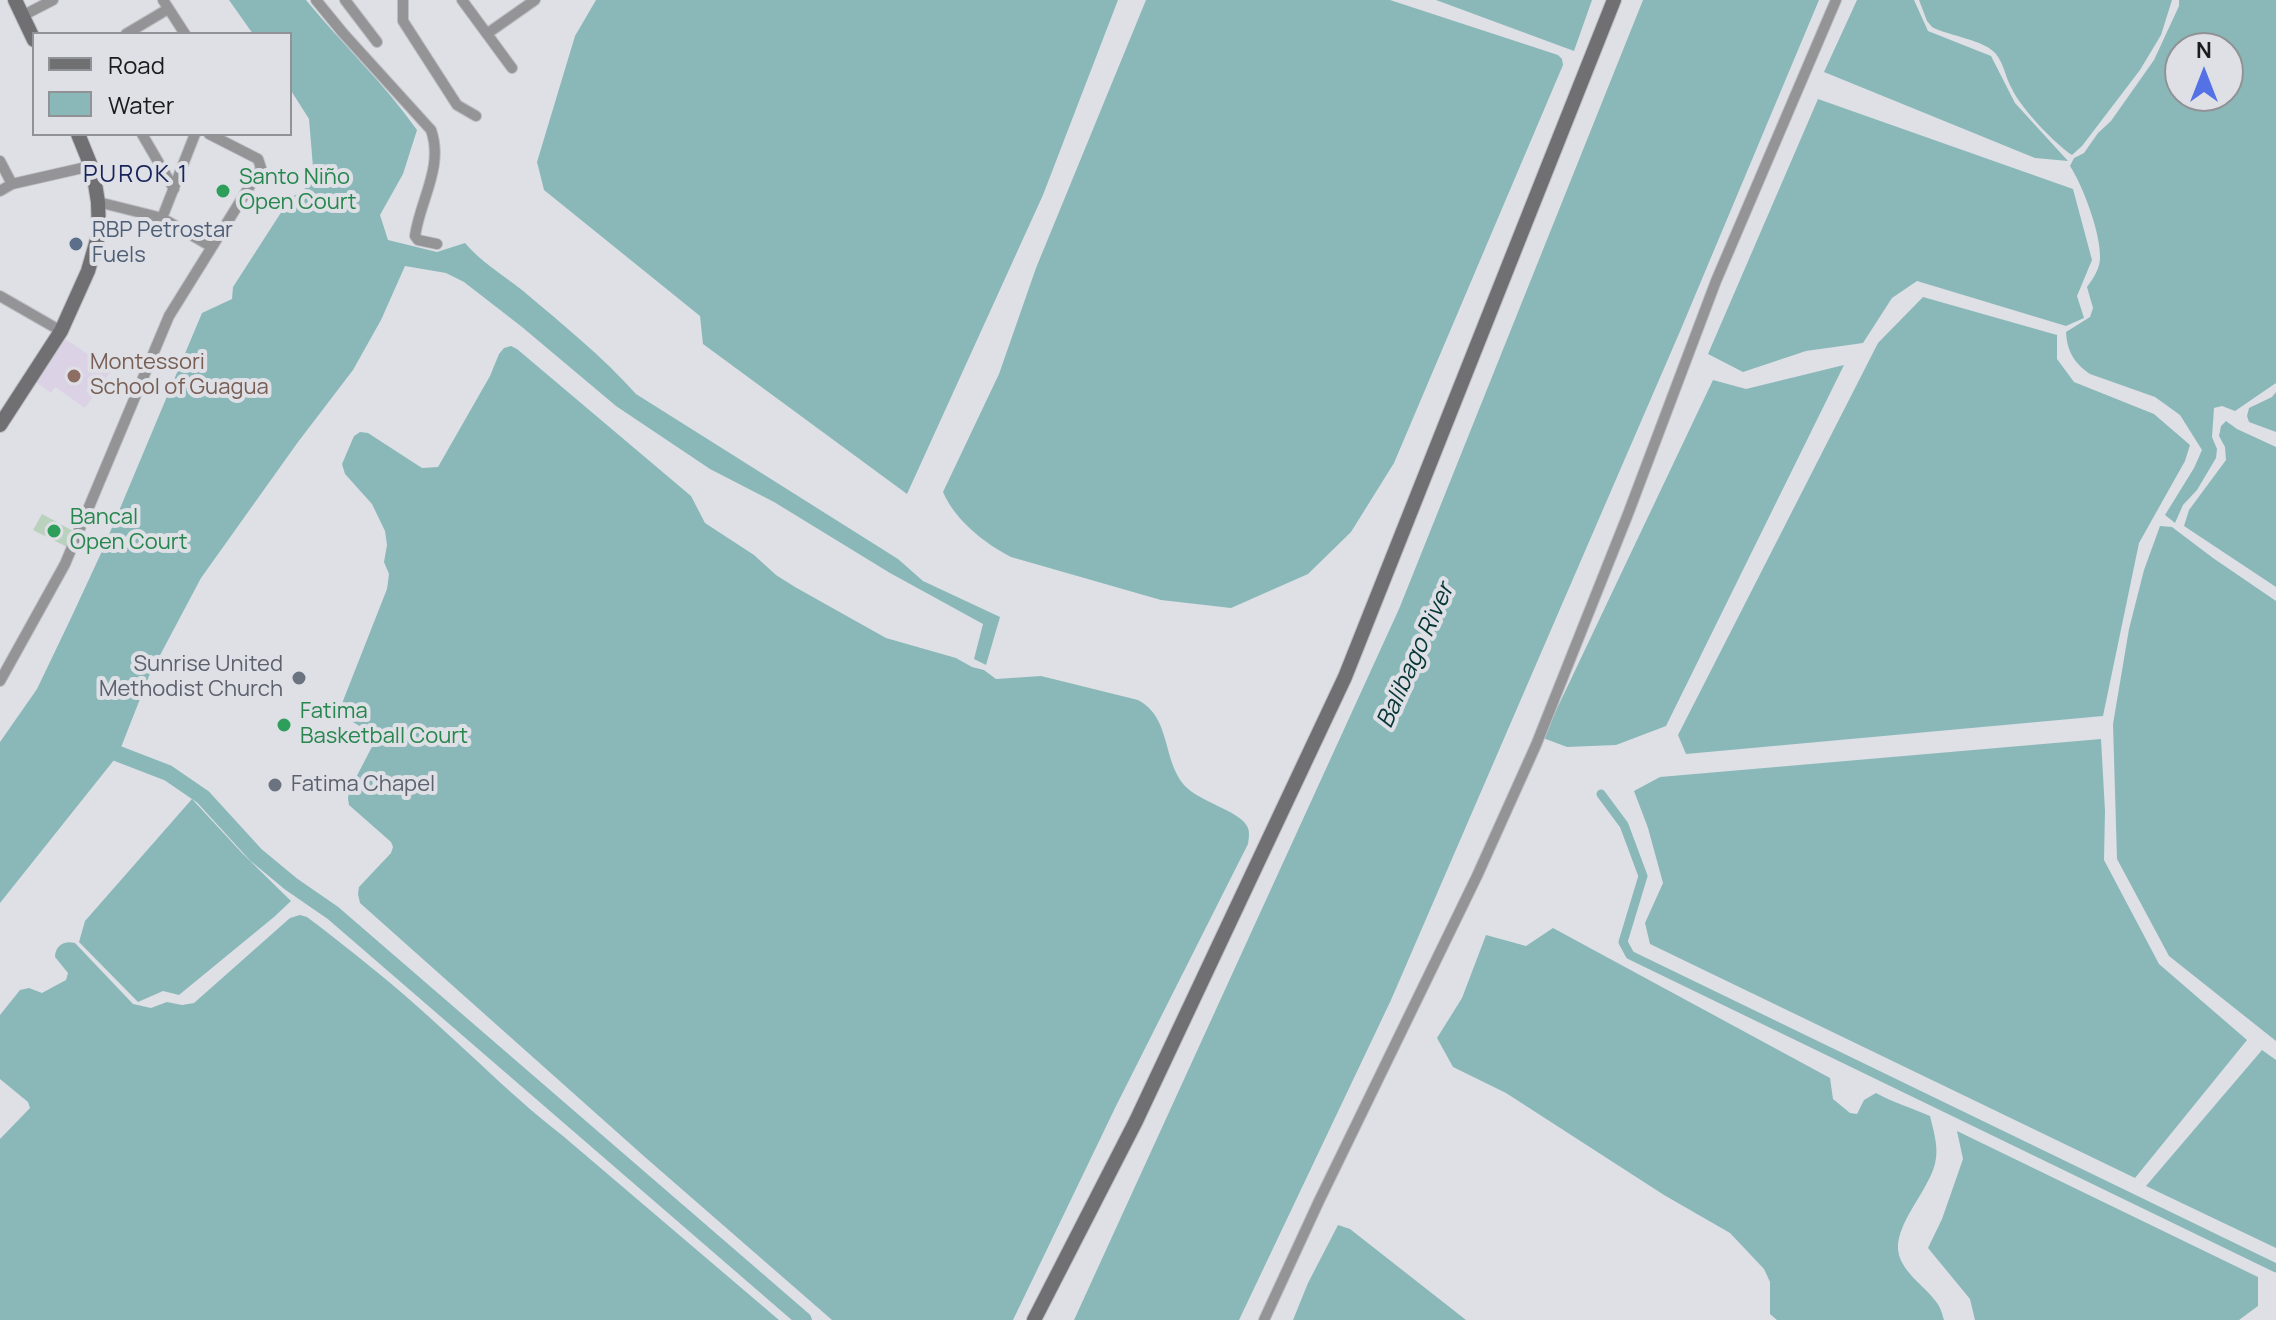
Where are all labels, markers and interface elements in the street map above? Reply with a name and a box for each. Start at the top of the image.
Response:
legend [32,32,292,136]
north arrow [2164,32,2244,112]
text: N [2196,35,2212,65]
text: Road [108,48,165,81]
text: Water [108,88,175,121]
district label: PUROK 1 [83,161,189,189]
place label: Santo Niño Open Court [239,165,357,216]
marker: Santo Niño Open Court [214,182,232,200]
place label: RBP Petrostar Fuels [92,218,233,270]
marker: RBP Petrostar Fuels [67,235,85,253]
place label: Montessori School of Guagua [90,350,269,402]
marker: Montessori School of Guagua [65,367,83,385]
place label: Bancal Open Court [70,505,188,556]
marker: Bancal Open Court [45,522,63,540]
water label: Balibago River [1371,579,1461,733]
place label: Sunrise United Methodist Church [99,652,283,704]
marker: Sunrise United Methodist Church [290,669,308,687]
place label: Fatima Basketball Court [300,699,468,750]
marker: Fatima Basketball Court [275,716,293,734]
place label: Fatima Chapel [291,772,435,798]
marker: Fatima Chapel [266,776,284,794]

